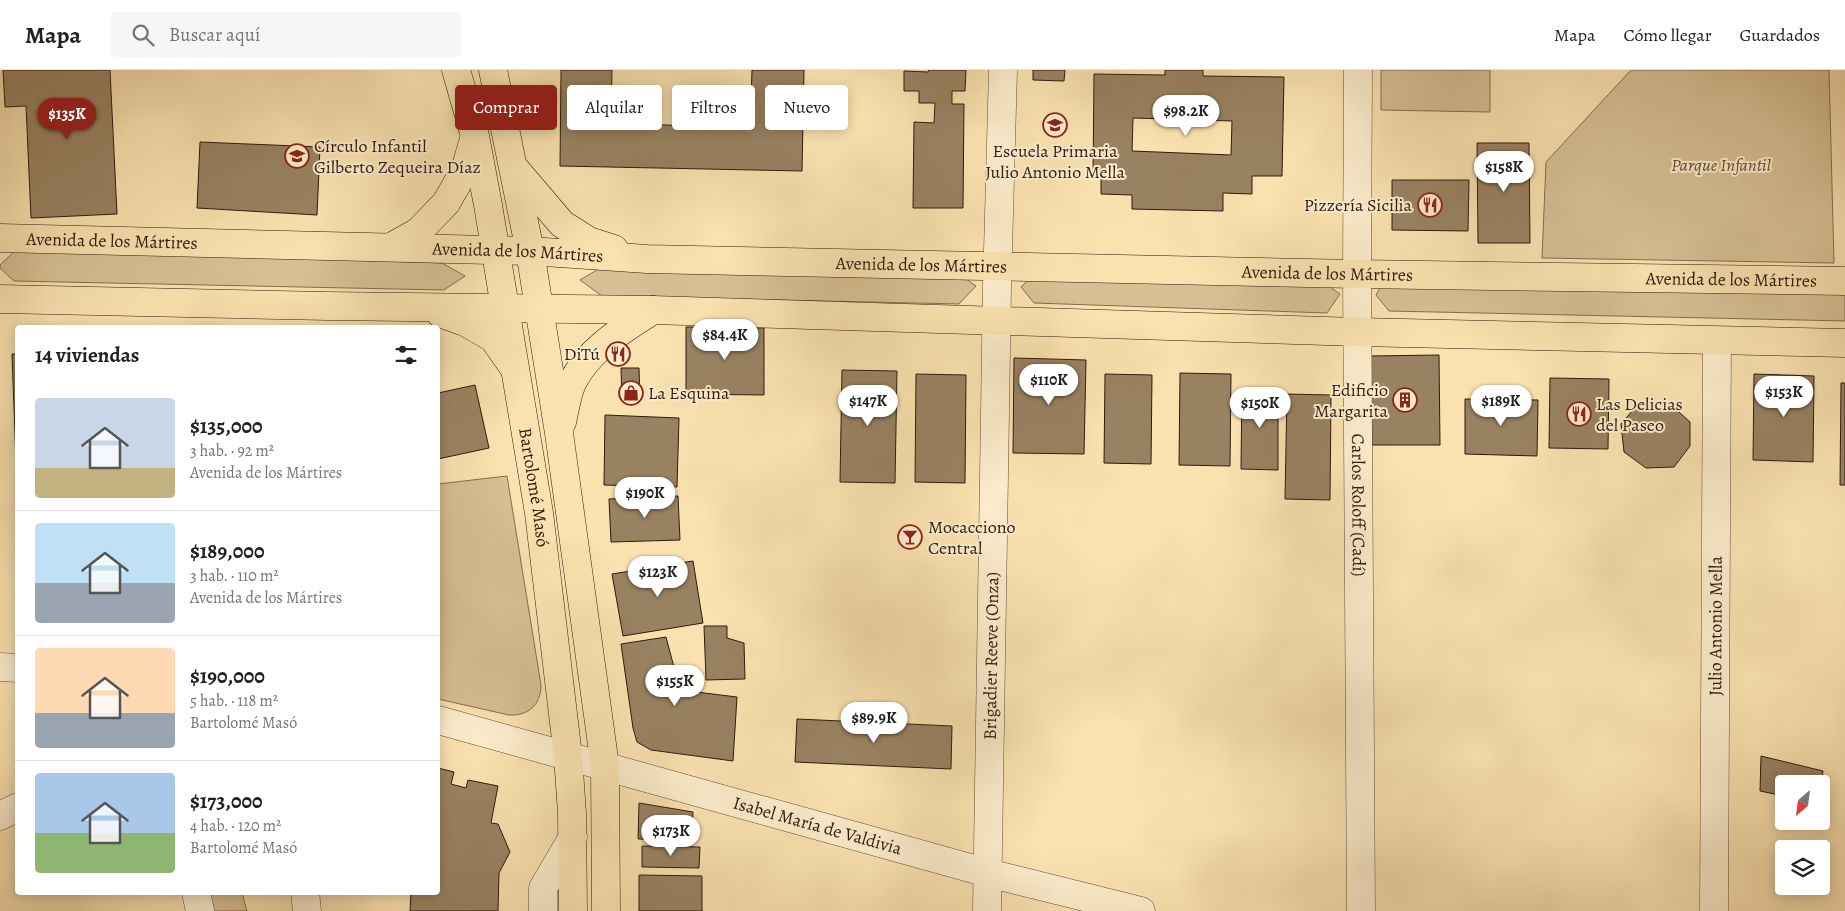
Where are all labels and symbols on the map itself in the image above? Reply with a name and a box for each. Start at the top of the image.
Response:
pin: $98.2K [1145,94,1227,137]
pin: $135K [32,98,102,140]
school or university icon: Escuela Primaria Julio Antonio Mella [1042,112,1068,138]
place label: Círculo Infantil Gilberto Zequeira Díaz [314,134,481,179]
place label: Escuela Primaria Julio Antonio Mella [985,139,1125,184]
school or university icon: Círculo Infantil Gilberto Zequeira Díaz [284,143,310,169]
pin: $158K [1469,150,1539,193]
park label: Parque Infantil [1671,153,1772,177]
restaurant icon: Pizzería Sicilia [1417,192,1443,218]
place label: Pizzería Sicilia [1304,193,1413,217]
street label: Avenida de los Mártires [25,227,198,255]
street label: Avenida de los Mártires [431,237,604,268]
street label: Avenida de los Mártires [834,251,1008,279]
street label: Avenida de los Mártires [1240,260,1413,287]
street label: Avenida de los Mártires [1644,266,1817,293]
pin: $84.4K [684,318,766,361]
restaurant icon: DiTú [605,341,631,367]
place label: DiTú [564,342,600,366]
pin: $110K [1014,364,1084,406]
pin: $153K [1749,376,1819,418]
place label: Edificio Margarita [1314,378,1389,423]
shop icon: La Esquina [618,380,644,406]
place label: La Esquina [648,381,730,405]
pin: $147K [833,384,903,427]
pin: $189K [1466,384,1536,427]
pin: $150K [1225,386,1295,429]
building icon: Edificio Margarita [1392,387,1418,413]
place label: Las Delicias del Paseo [1596,392,1683,437]
restaurant icon: Las Delicias del Paseo [1566,401,1592,427]
street label: Bartolomé Masó [513,426,555,548]
street label: Carlos Roloff (Cadí) [1346,433,1371,576]
pin: $190K [610,476,680,519]
place label: Mocacciono Central [928,515,1016,560]
bar icon: Mocacciono Central [897,524,923,550]
street label: Julio Antonio Mella [1703,555,1728,696]
pin: $123K [623,556,693,598]
street label: Brigadier Reeve (Onza) [978,572,1004,740]
pin: $155K [640,664,710,707]
pin: $89.9K [833,702,915,744]
north arrow [1775,775,1830,830]
street label: Isabel María de Valdivia [730,791,905,861]
pin: $173K [636,814,706,857]

